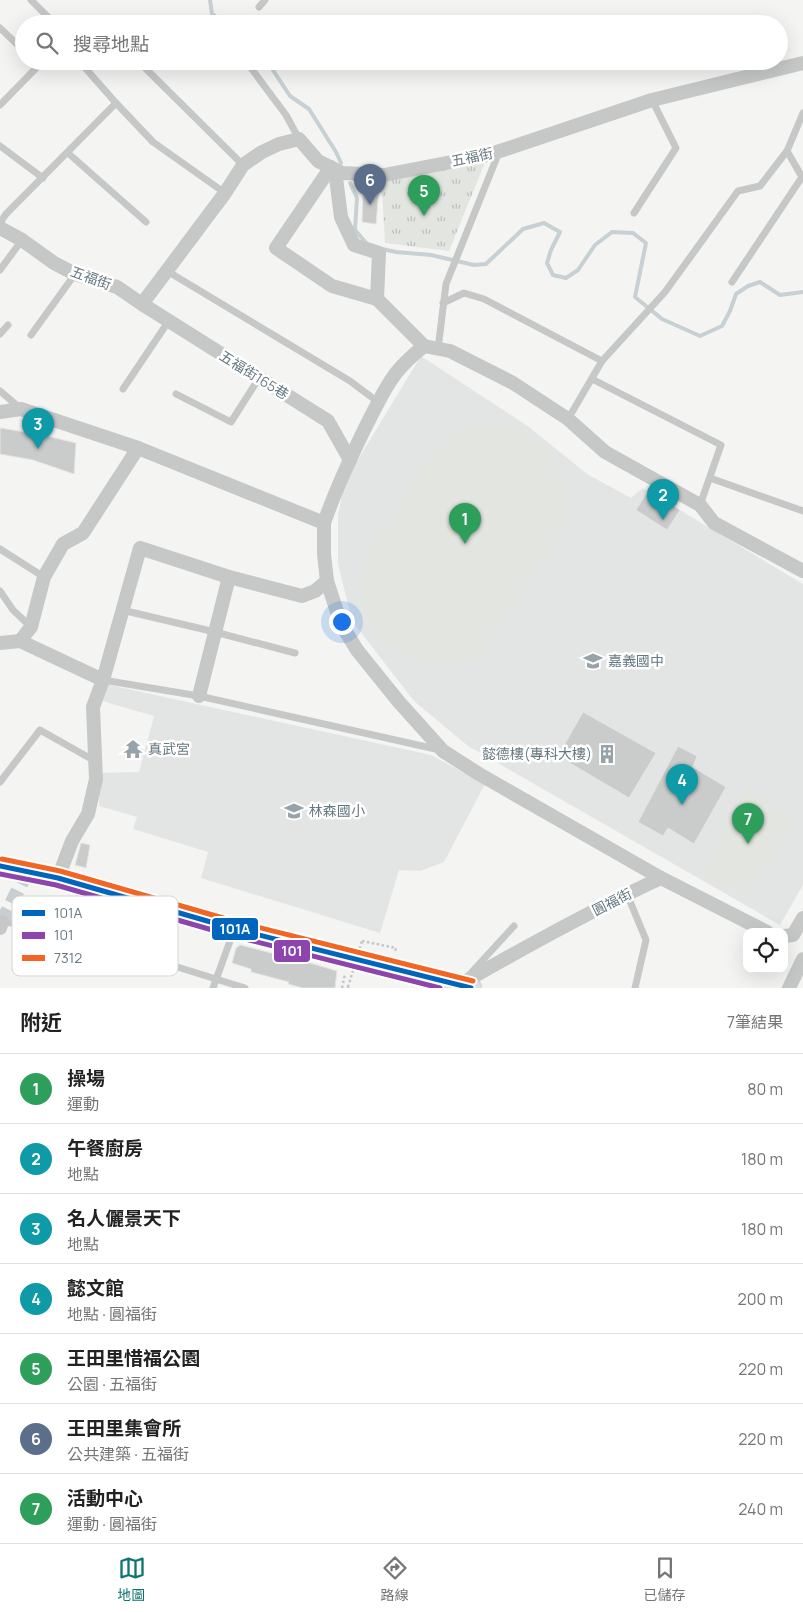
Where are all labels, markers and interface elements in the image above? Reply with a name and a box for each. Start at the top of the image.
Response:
search box [15,15,788,70]
icon: search [33,29,61,57]
text: 搜尋地點 [73,31,149,57]
street label: 五福街 [449,143,494,170]
pin: 6 [354,164,386,205]
pin: 5 [408,175,440,216]
street label: 五福街 [68,261,114,294]
street label: 五福街165巷 [216,346,292,403]
pin: 3 [22,408,54,449]
pin: 2 [647,479,679,520]
pin: 1 [449,503,481,544]
your location [329,609,355,635]
school or university icon: 嘉義國中 [582,650,604,672]
place label: 嘉義國中 [608,651,664,670]
temple icon: 真武宮 [122,738,144,760]
place label: 真武宮 [148,739,190,758]
building icon: 懿德樓(專科大樓) [596,743,618,765]
place label: 懿德樓(專科大樓) [482,744,592,763]
pin: 4 [666,764,698,805]
school or university icon: 林森國小 [283,800,305,822]
place label: 林森國小 [309,801,365,820]
pin: 7 [732,803,764,844]
street label: 圓福街 [589,884,635,920]
legend [12,896,178,976]
text: 101A [54,903,82,922]
line badge: 101A [211,917,259,941]
text: 101A [220,919,251,938]
text: 101 [54,925,73,944]
map controls [743,928,788,973]
button: locate [743,928,788,973]
line badge: 101 [273,939,311,963]
text: 101 [281,941,303,960]
text: 7312 [54,948,82,967]
text: 附近 [20,1008,62,1036]
text: 7筆結果 [727,1011,783,1033]
text: 操場 [67,1065,105,1091]
text: 1 [32,1078,40,1100]
text: 80 m [747,1078,783,1100]
text: 運動 [67,1093,99,1115]
text: 午餐廚房 [67,1135,143,1161]
text: 2 [31,1148,41,1170]
text: 180 m [741,1148,783,1170]
text: 地點 [67,1163,99,1185]
text: 名人儷景天下 [67,1205,181,1231]
text: 3 [31,1218,41,1240]
text: 180 m [741,1218,783,1240]
text: 地點 [67,1233,99,1255]
text: 懿文館 [67,1275,124,1301]
text: 4 [31,1288,41,1310]
text: 200 m [738,1288,783,1310]
text: 地點 · 圓福街 [67,1303,157,1325]
text: 王田里惜福公園 [67,1345,200,1371]
text: 5 [31,1358,41,1380]
text: 220 m [738,1358,783,1380]
text: 公園 · 五福街 [67,1373,157,1395]
text: 王田里集會所 [67,1415,181,1441]
text: 6 [31,1428,41,1450]
text: 220 m [738,1428,783,1450]
text: 公共建築 · 五福街 [67,1443,189,1465]
text: 活動中心 [67,1485,143,1511]
text: 7 [32,1498,40,1520]
text: 240 m [738,1498,783,1520]
text: 運動 · 圓福街 [67,1513,157,1535]
tab: 地圖 [118,1554,146,1604]
tab: 路線 [381,1554,409,1604]
tab: 已儲存 [644,1554,686,1604]

